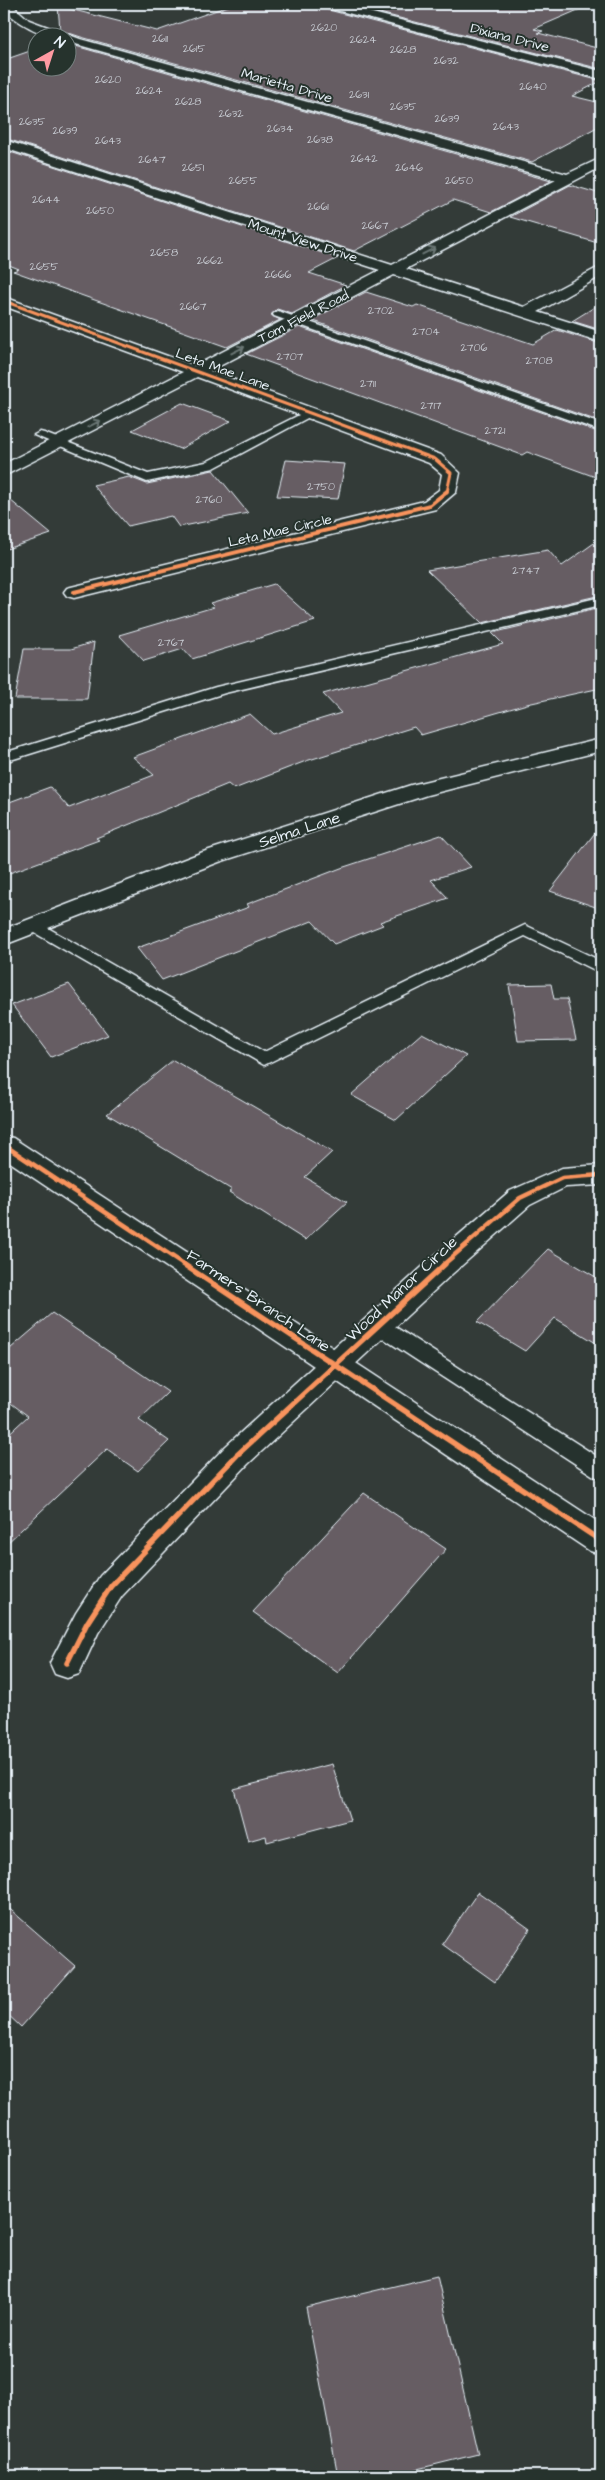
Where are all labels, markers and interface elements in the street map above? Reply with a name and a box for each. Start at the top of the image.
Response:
street label: Dixiana Drive [468,19,552,58]
house number: 2620 [311,20,337,35]
north arrow [28,28,78,78]
house number: 2611 [152,31,169,46]
text: N [50,32,69,53]
house number: 2624 [350,32,377,47]
house number: 2615 [183,41,205,56]
house number: 2628 [390,42,416,57]
house number: 2632 [433,53,459,68]
street label: Marietta Drive [239,63,335,109]
house number: 2620 [95,72,121,87]
house number: 2640 [519,79,547,94]
house number: 2624 [136,83,163,98]
house number: 2631 [349,87,370,102]
house number: 2628 [175,94,201,109]
house number: 2635 [390,99,416,114]
house number: 2632 [218,106,244,121]
house number: 2639 [434,111,460,126]
house number: 2635 [19,114,45,129]
house number: 2643 [493,119,520,134]
house number: 2634 [267,121,294,136]
house number: 2639 [52,123,78,138]
house number: 2638 [307,132,333,147]
house number: 2643 [95,133,122,148]
house number: 2642 [351,151,378,166]
house number: 2647 [138,152,166,167]
house number: 2651 [182,160,205,175]
house number: 2646 [395,160,423,175]
house number: 2655 [229,173,258,188]
house number: 2650 [445,173,473,188]
house number: 2644 [32,192,61,207]
house number: 2661 [307,199,329,214]
house number: 2650 [86,203,114,218]
street label: Mount View Drive [245,214,360,268]
house number: 2667 [362,218,389,233]
house number: 2658 [150,245,178,260]
one-way arrow [421,246,436,255]
house number: 2662 [197,253,224,268]
house number: 2655 [30,259,59,274]
house number: 2666 [265,267,292,282]
street label: Tom Field Road [255,285,352,348]
house number: 2667 [180,299,207,314]
house number: 2702 [368,303,395,318]
house number: 2704 [412,324,440,339]
house number: 2706 [461,340,488,355]
street label: Leta Mae Lane [173,344,273,396]
one-way arrow [230,345,245,354]
house number: 2707 [277,349,304,364]
house number: 2708 [525,353,553,368]
house number: 2711 [360,376,377,391]
house number: 2717 [420,398,442,413]
one-way arrow [86,419,101,429]
house number: 2721 [485,423,506,438]
house number: 2750 [307,479,335,494]
house number: 2760 [196,492,223,507]
street label: Leta Mae Circle [226,509,334,553]
house number: 2747 [512,563,540,578]
house number: 2767 [158,635,185,650]
street label: Selma Lane [256,806,343,853]
street label: Wood Manor Circle [341,1231,463,1346]
street label: Farmers Branch Lane [182,1244,335,1357]

